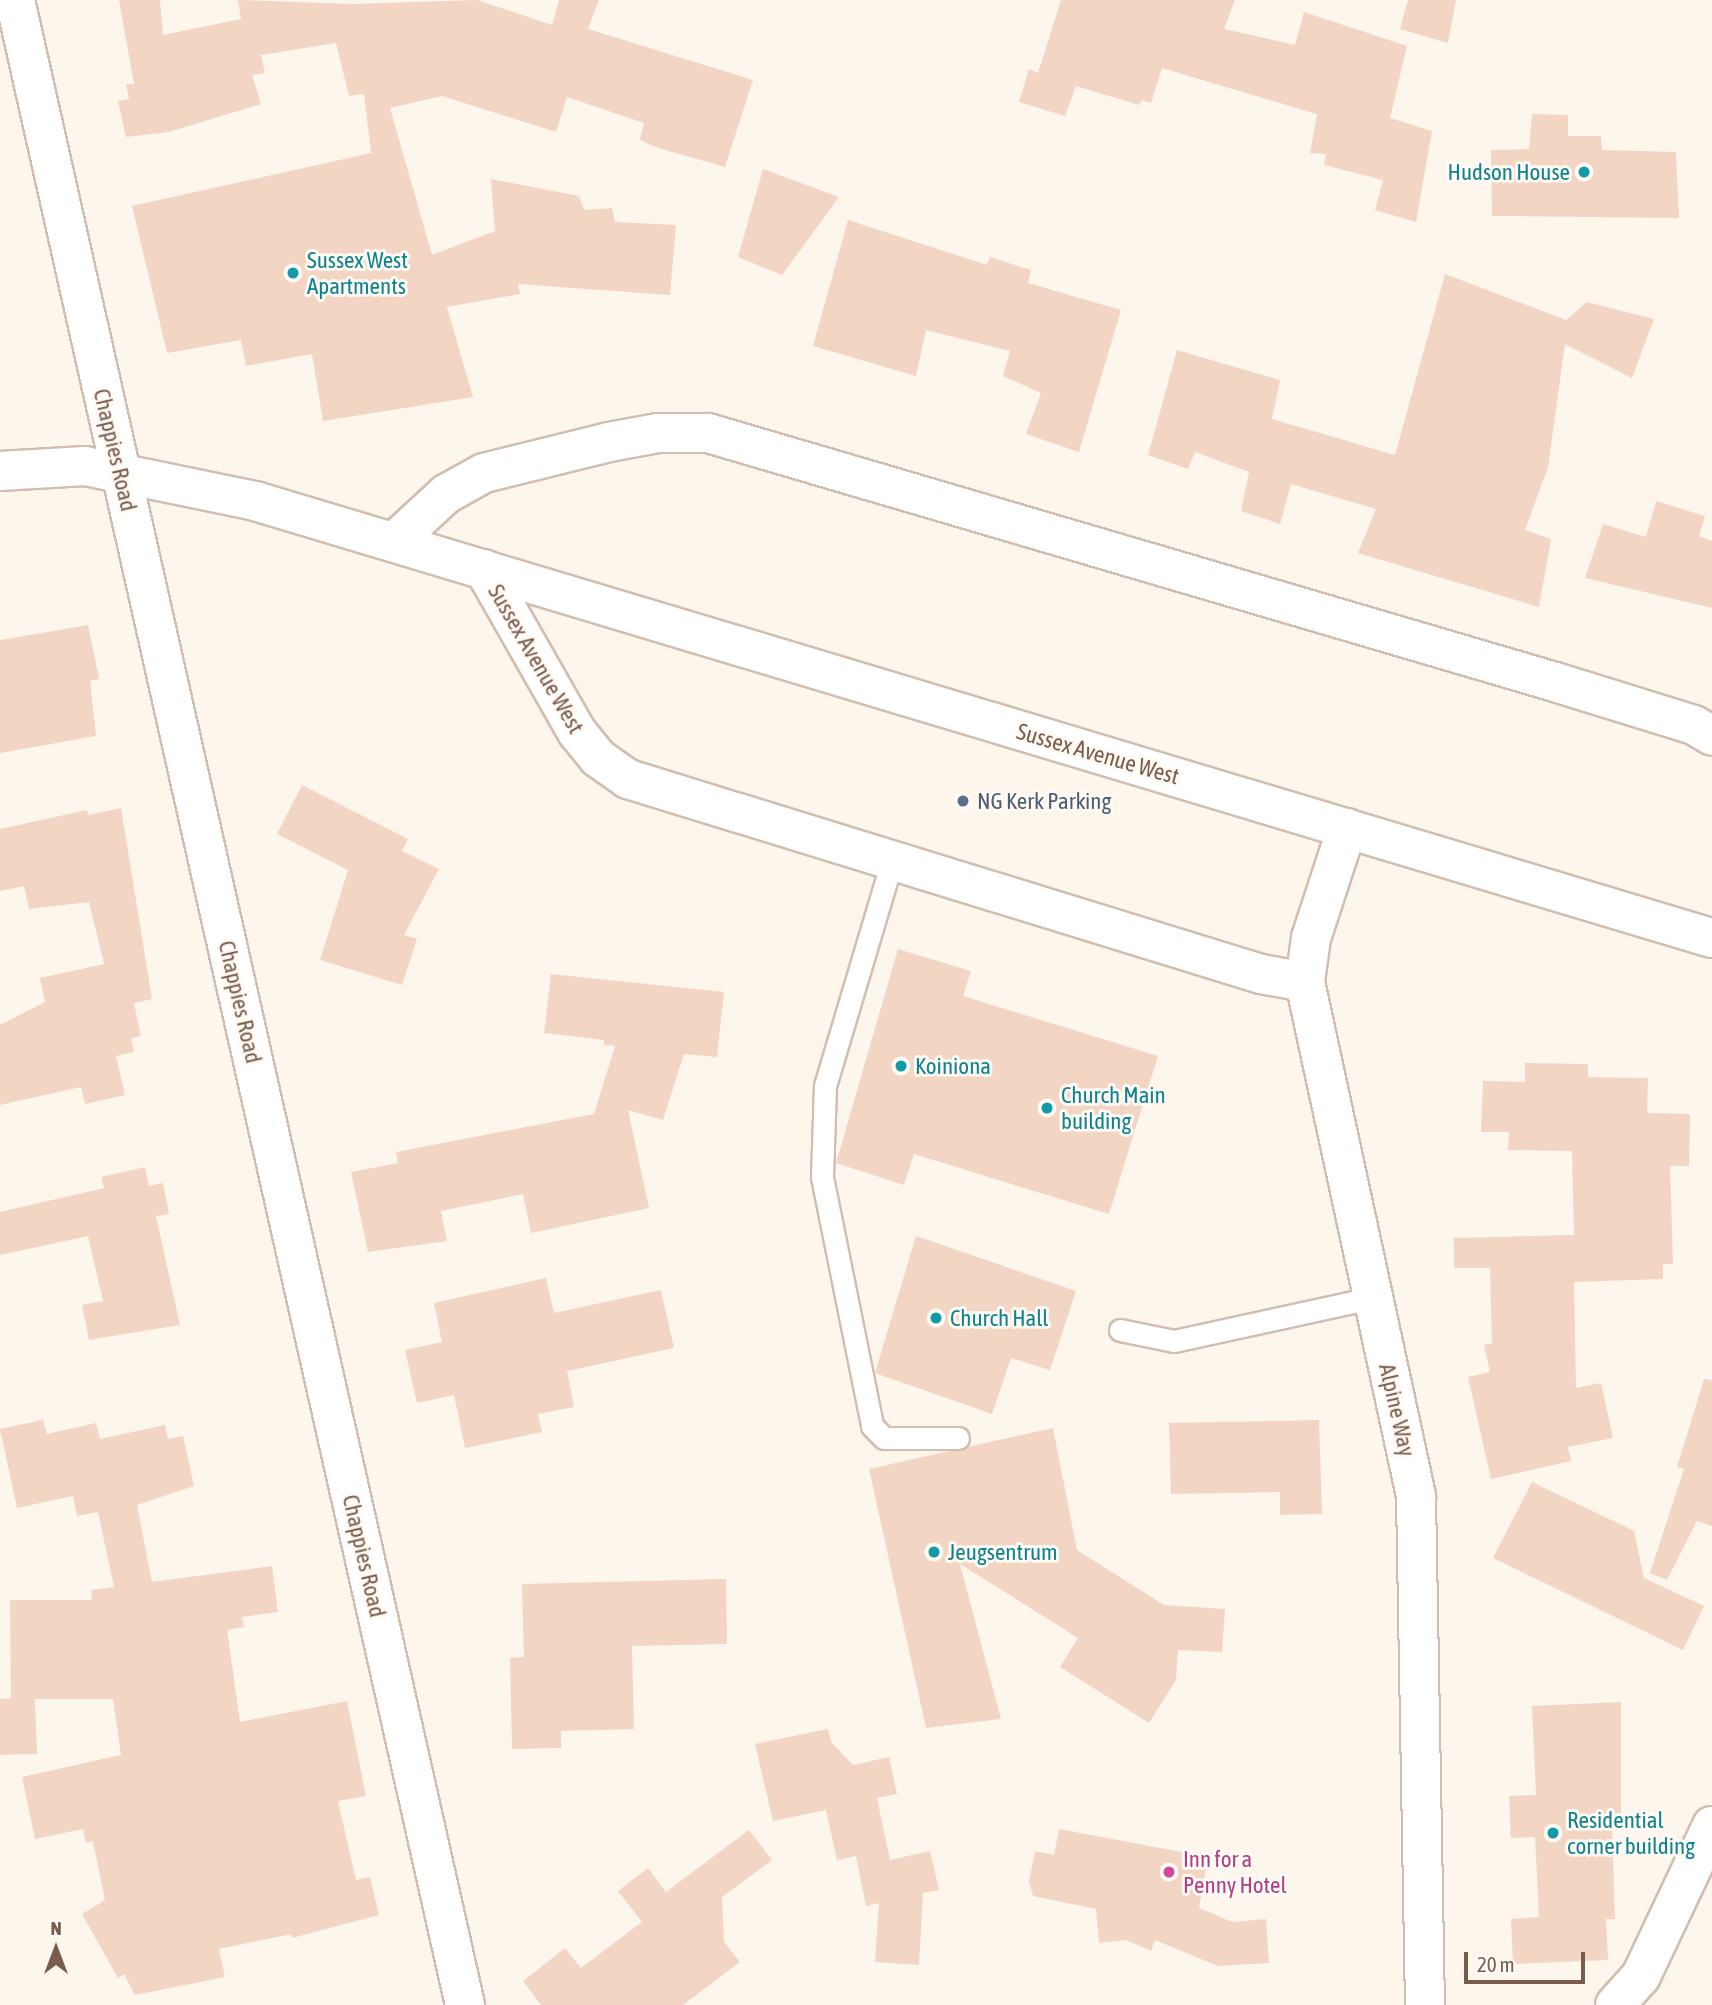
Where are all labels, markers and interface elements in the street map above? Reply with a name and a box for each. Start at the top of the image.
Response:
place label: Hudson House [1448,158,1570,186]
marker: Hudson House [1576,164,1592,180]
place label: Sussex West Apartments [307,246,408,300]
marker: Sussex West Apartments [285,265,301,281]
street label: Chappies Road [88,386,142,514]
street label: Sussex Avenue West [482,580,590,738]
street label: Sussex Avenue West [1014,718,1182,790]
place label: NG Kerk Parking [977,787,1111,815]
marker: NG Kerk Parking [955,793,971,809]
street label: Chappies Road [213,938,267,1066]
place label: Koiniona [915,1052,991,1080]
marker: Koiniona [893,1058,909,1074]
place label: Church Main building [1061,1081,1166,1135]
marker: Church Main building [1039,1100,1055,1116]
place label: Church Hall [950,1304,1048,1332]
marker: Church Hall [928,1310,944,1326]
street label: Alpine Way [1373,1361,1421,1459]
street label: Chappies Road [337,1492,391,1620]
place label: Jeugsentrum [948,1538,1058,1566]
marker: Jeugsentrum [926,1544,942,1560]
place label: Residential corner building [1567,1806,1695,1860]
marker: Residential corner building [1545,1825,1561,1841]
place label: Inn for a Penny Hotel [1183,1845,1287,1899]
marker: Inn for a Penny Hotel [1161,1864,1177,1880]
north arrow [21,1914,91,1984]
text: N [50,1917,62,1939]
scale bar [1467,1938,1588,1982]
text: 20 m [1477,1952,1515,1976]

